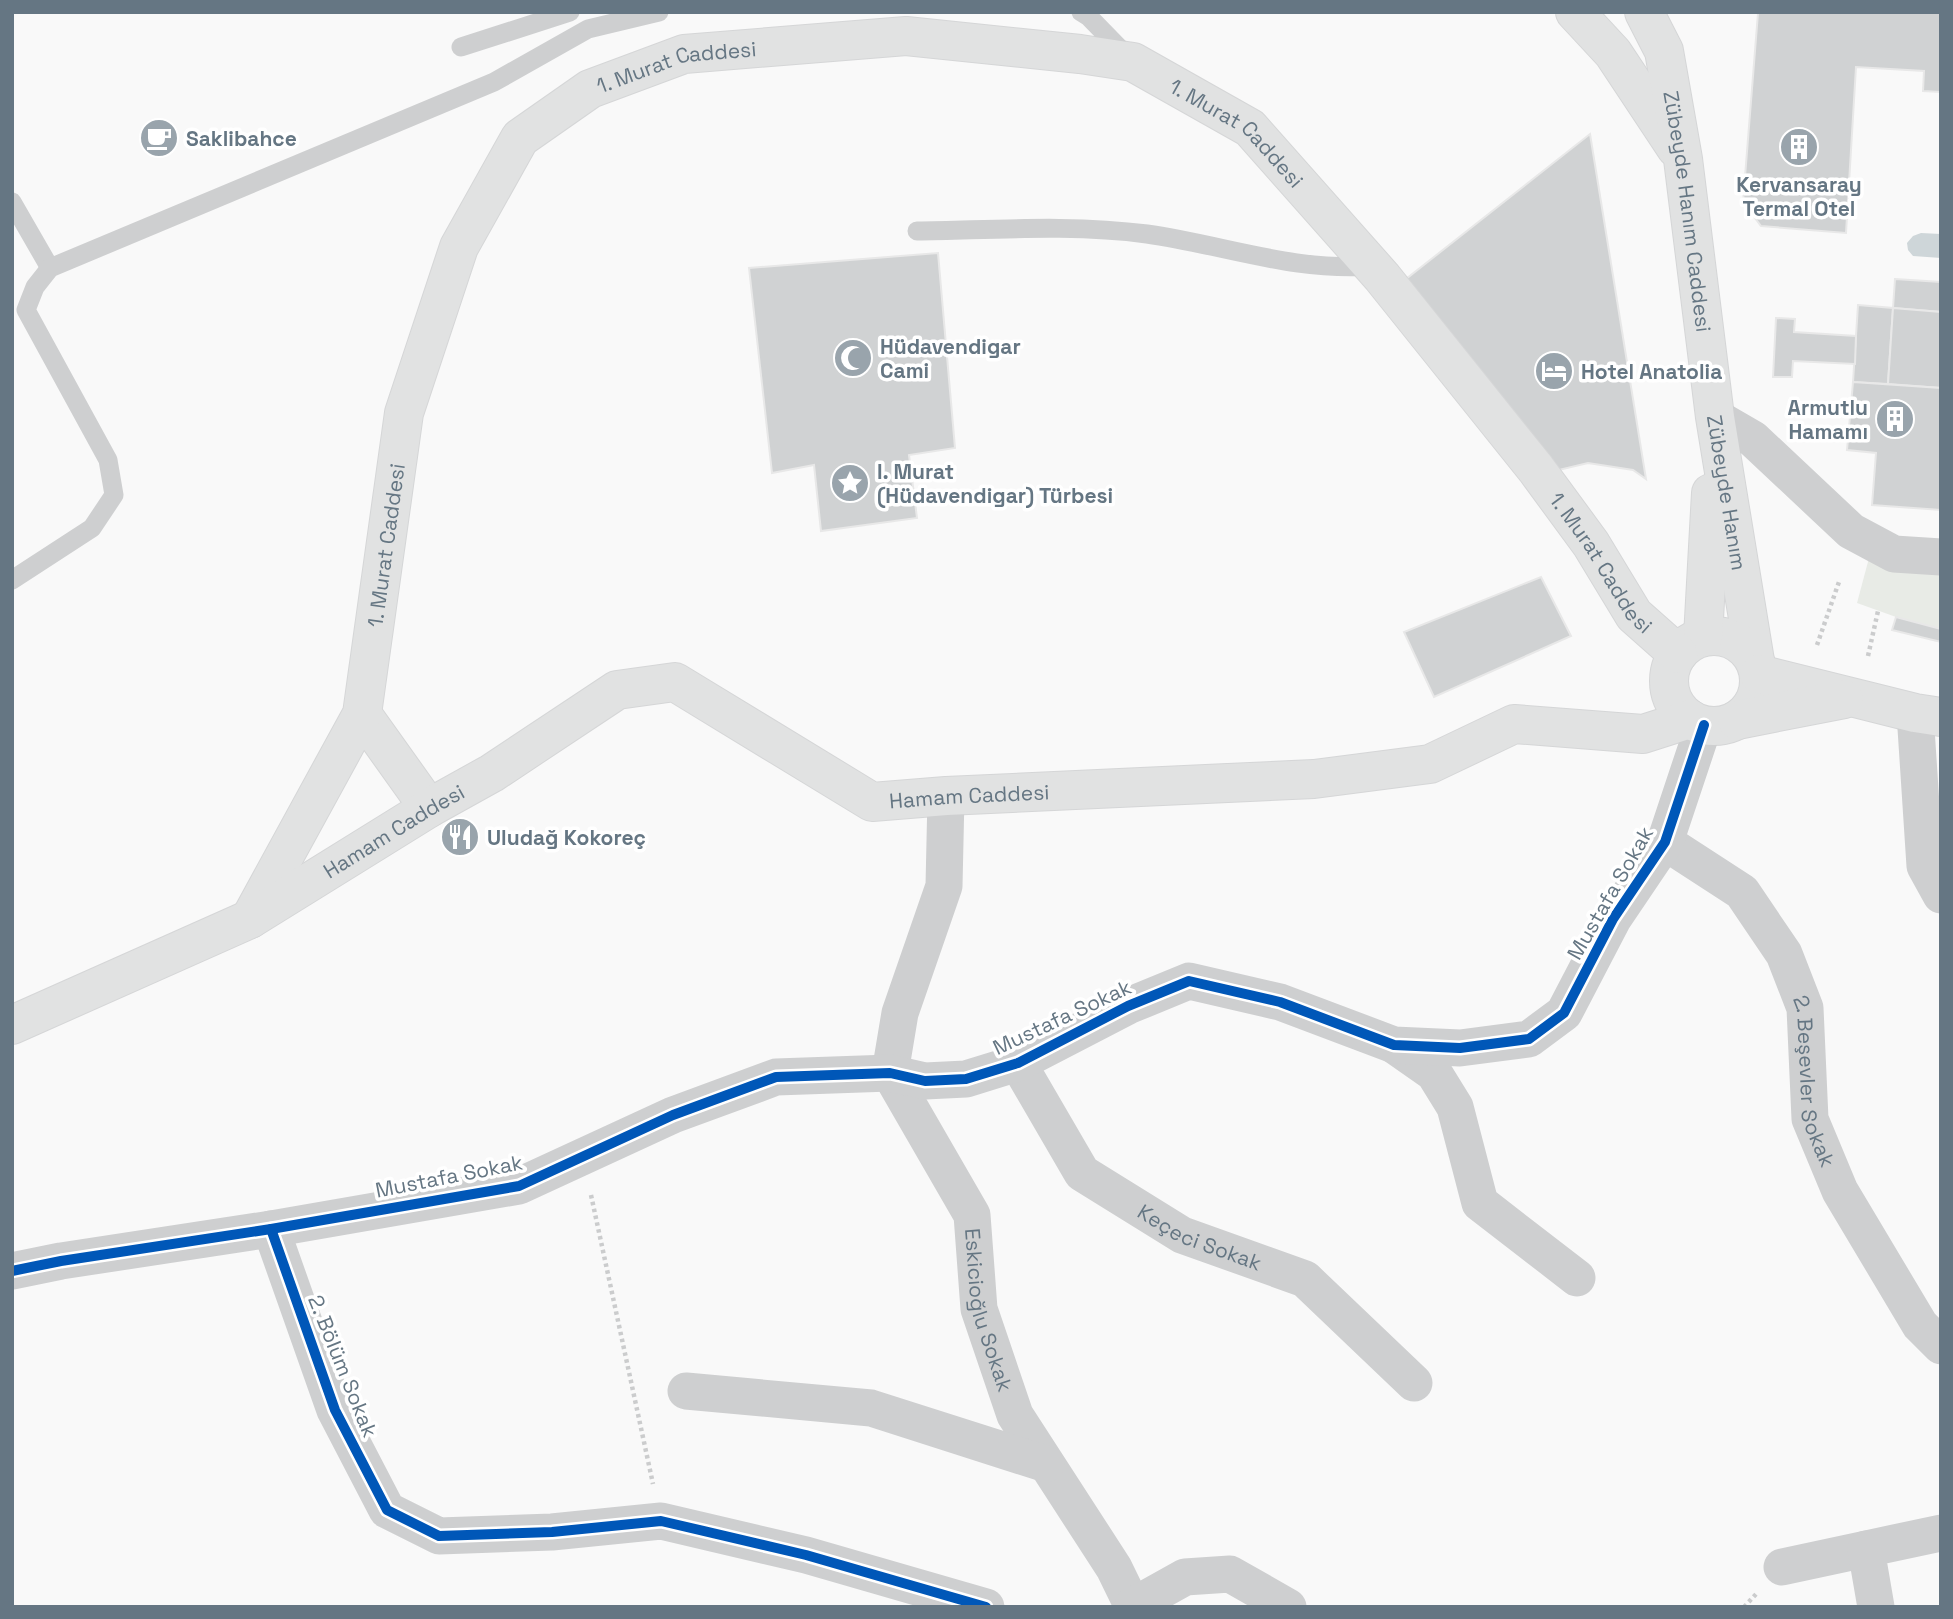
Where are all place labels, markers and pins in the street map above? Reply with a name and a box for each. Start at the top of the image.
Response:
cafe icon: Saklibahce [138,117,180,159]
place label: Saklibahce [186,125,297,152]
building icon: Kervansaray Termal Otel [1778,126,1820,168]
place label: Kervansaray Termal Otel [1736,171,1862,222]
place label: Hüdavendigar Cami [880,333,1021,384]
mosque icon: Hüdavendigar Cami [832,337,874,379]
hotel icon: Hotel Anatolia [1533,350,1575,392]
place label: Hotel Anatolia [1581,358,1722,385]
place label: Armutlu Hamamı [1788,394,1868,445]
building icon: Armutlu Hamamı [1874,398,1916,440]
place label: I. Murat (Hüdavendigar) Türbesi [877,458,1113,509]
place icon: I. Murat (Hüdavendigar) Türbesi [829,462,871,504]
restaurant icon: Uludağ Kokoreç [439,816,481,858]
place label: Uludağ Kokoreç [487,824,646,851]

